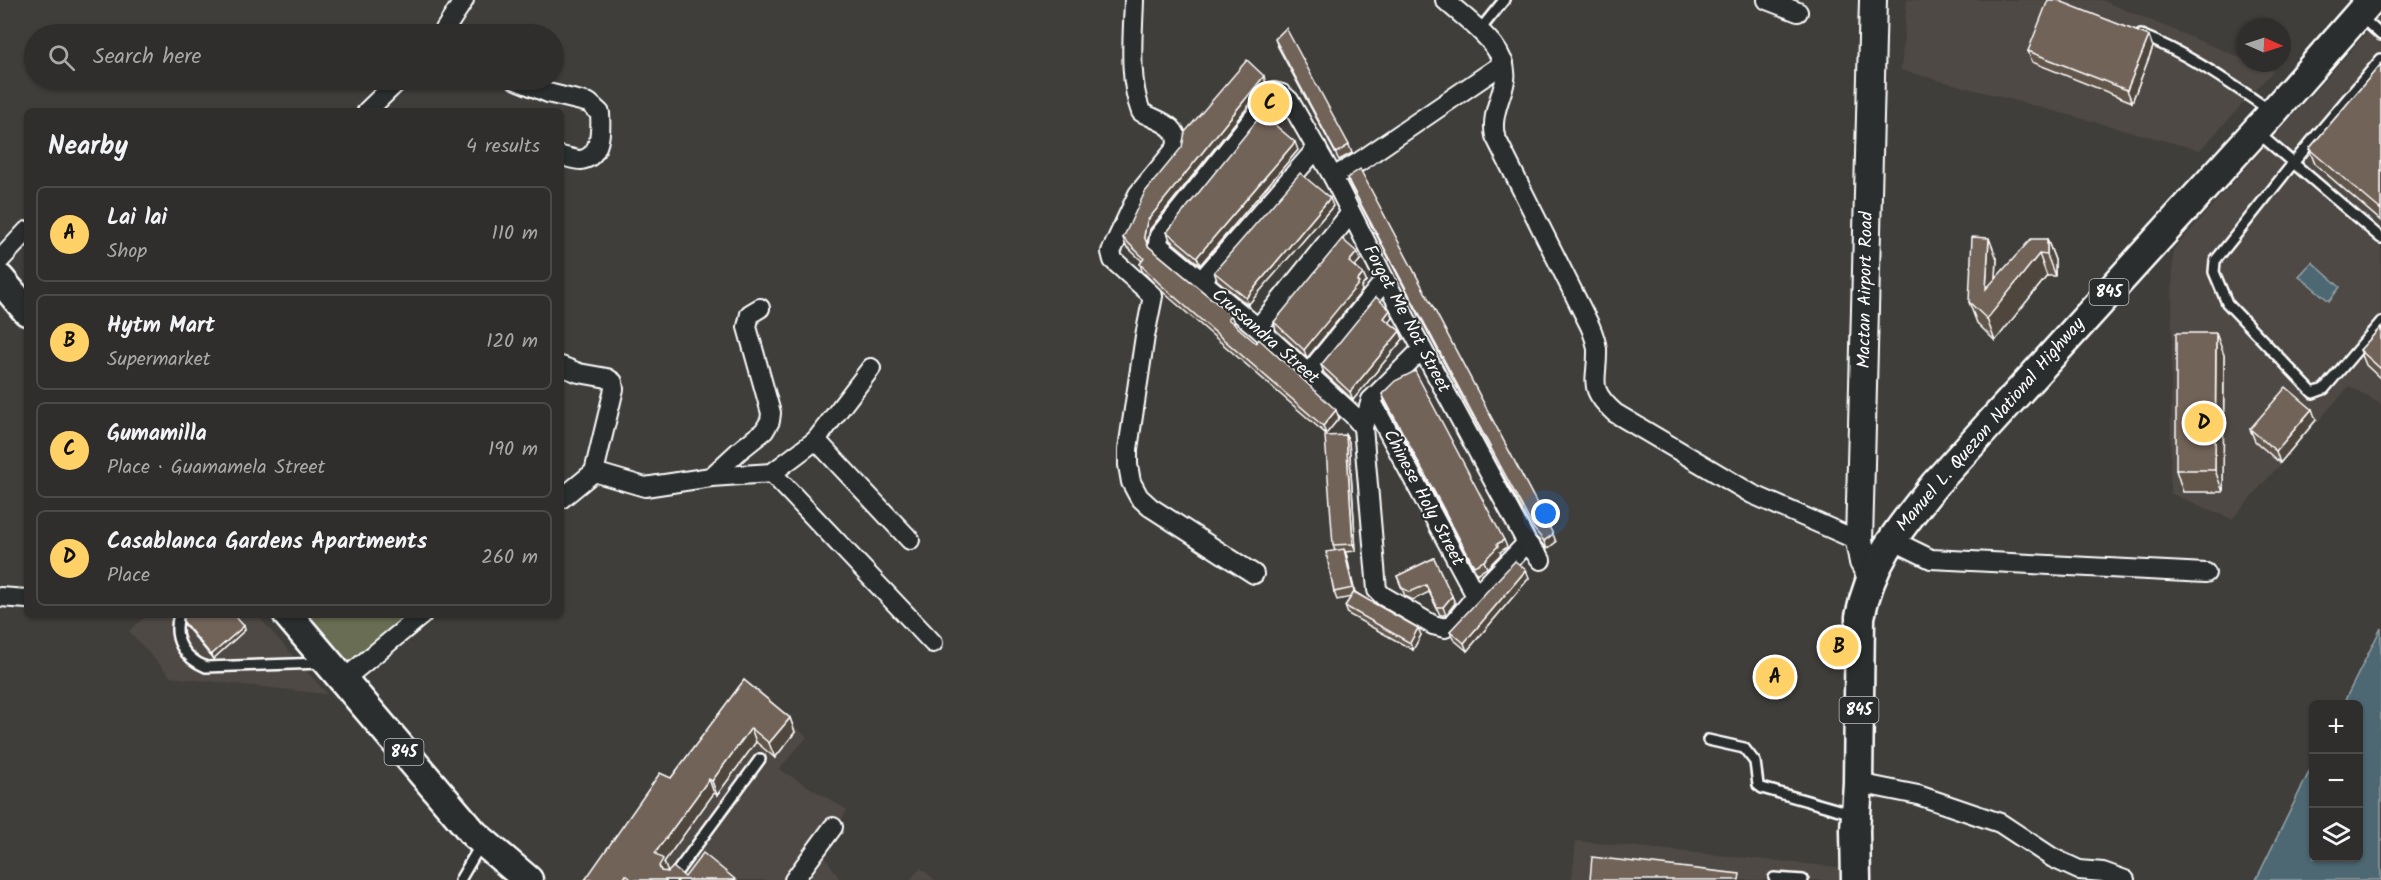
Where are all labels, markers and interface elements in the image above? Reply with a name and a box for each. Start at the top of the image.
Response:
north arrow [2237,18,2291,72]
search box [24,24,564,90]
text: Search here [93,40,201,75]
icon: search [45,41,78,74]
pin: C [1250,80,1290,126]
text: Nearby [48,126,128,168]
text: 4 results [466,131,540,163]
text: Lai lai [107,201,167,236]
street label: Mactan Airport Road [1850,210,1882,369]
text: A [63,218,76,250]
text: 110 m [492,218,538,250]
text: Shop [107,236,147,268]
street label: Forget Me Not Street [1355,240,1458,399]
road number: 845 [2090,279,2128,305]
street label: Crussandra Street [1205,282,1326,393]
text: Hytm Mart [107,309,215,344]
street label: Manuel L. Quezon National Highway [1889,311,2093,539]
text: B [63,326,76,358]
text: 120 m [486,326,538,358]
text: Supermarket [107,344,210,376]
pin: D [2184,400,2224,446]
text: Gumamilla [107,417,207,452]
street label: Chinese Holy Street [1375,424,1472,573]
text: C [63,434,76,466]
text: 190 m [488,434,538,466]
text: Place · Guamamela Street [107,452,325,484]
your location [1531,499,1560,528]
text: Casablanca Gardens Apartments [107,525,427,560]
text: D [63,542,76,574]
text: 260 m [481,542,538,574]
text: Place [107,560,150,592]
pin: B [1820,624,1858,670]
pin: A [1756,654,1794,700]
road number: 845 [1840,697,1878,723]
map controls [2309,700,2363,862]
button: + [2309,700,2363,754]
road number: 845 [384,739,424,765]
button: − [2309,754,2363,808]
button: layers [2309,808,2363,862]

